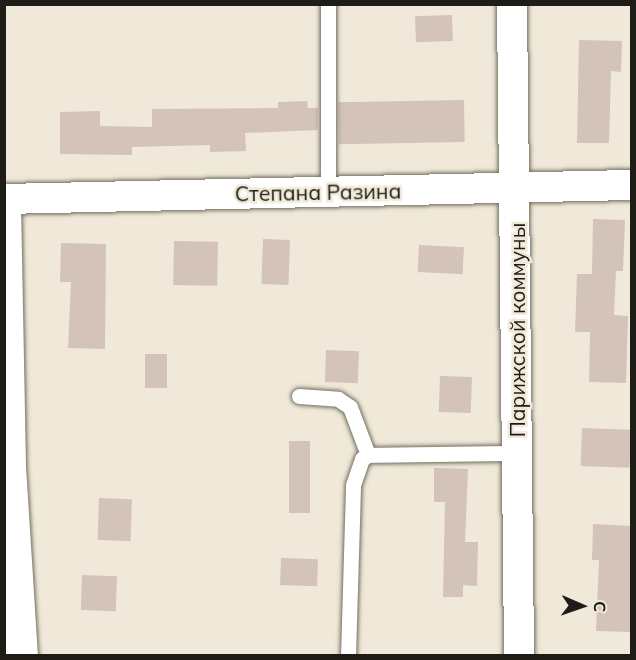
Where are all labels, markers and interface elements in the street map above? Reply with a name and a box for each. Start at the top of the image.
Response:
street label: Степана Разина [235,178,401,206]
street label: Парижской коммуны [504,223,530,437]
north arrow [552,576,612,636]
text: С [590,601,610,612]

